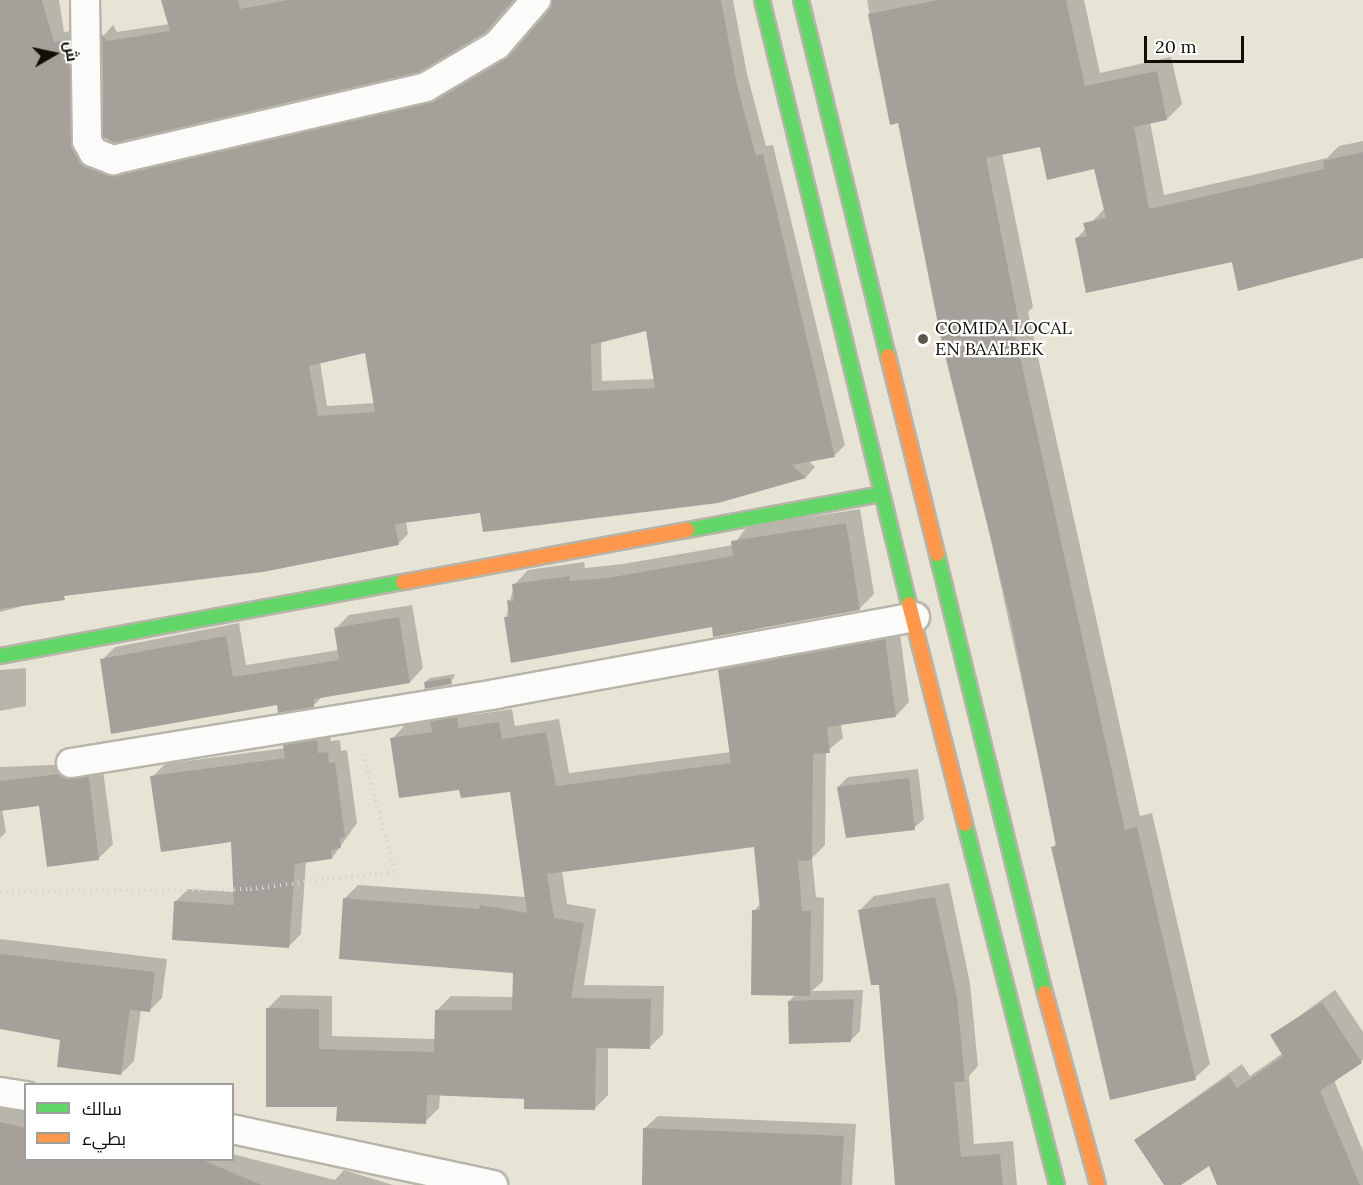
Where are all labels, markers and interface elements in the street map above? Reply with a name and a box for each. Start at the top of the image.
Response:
north arrow [24,24,84,84]
scale bar [1147,24,1248,62]
text: 20 m [1155,35,1197,58]
text: ش [60,39,83,63]
place label: COMIDA LOCAL EN BAALBEK [935,318,1072,360]
marker: COMIDA LOCAL EN BAALBEK [916,332,930,346]
legend [24,1083,234,1161]
text: سالك [82,1097,122,1120]
text: بطيء [82,1127,126,1150]

